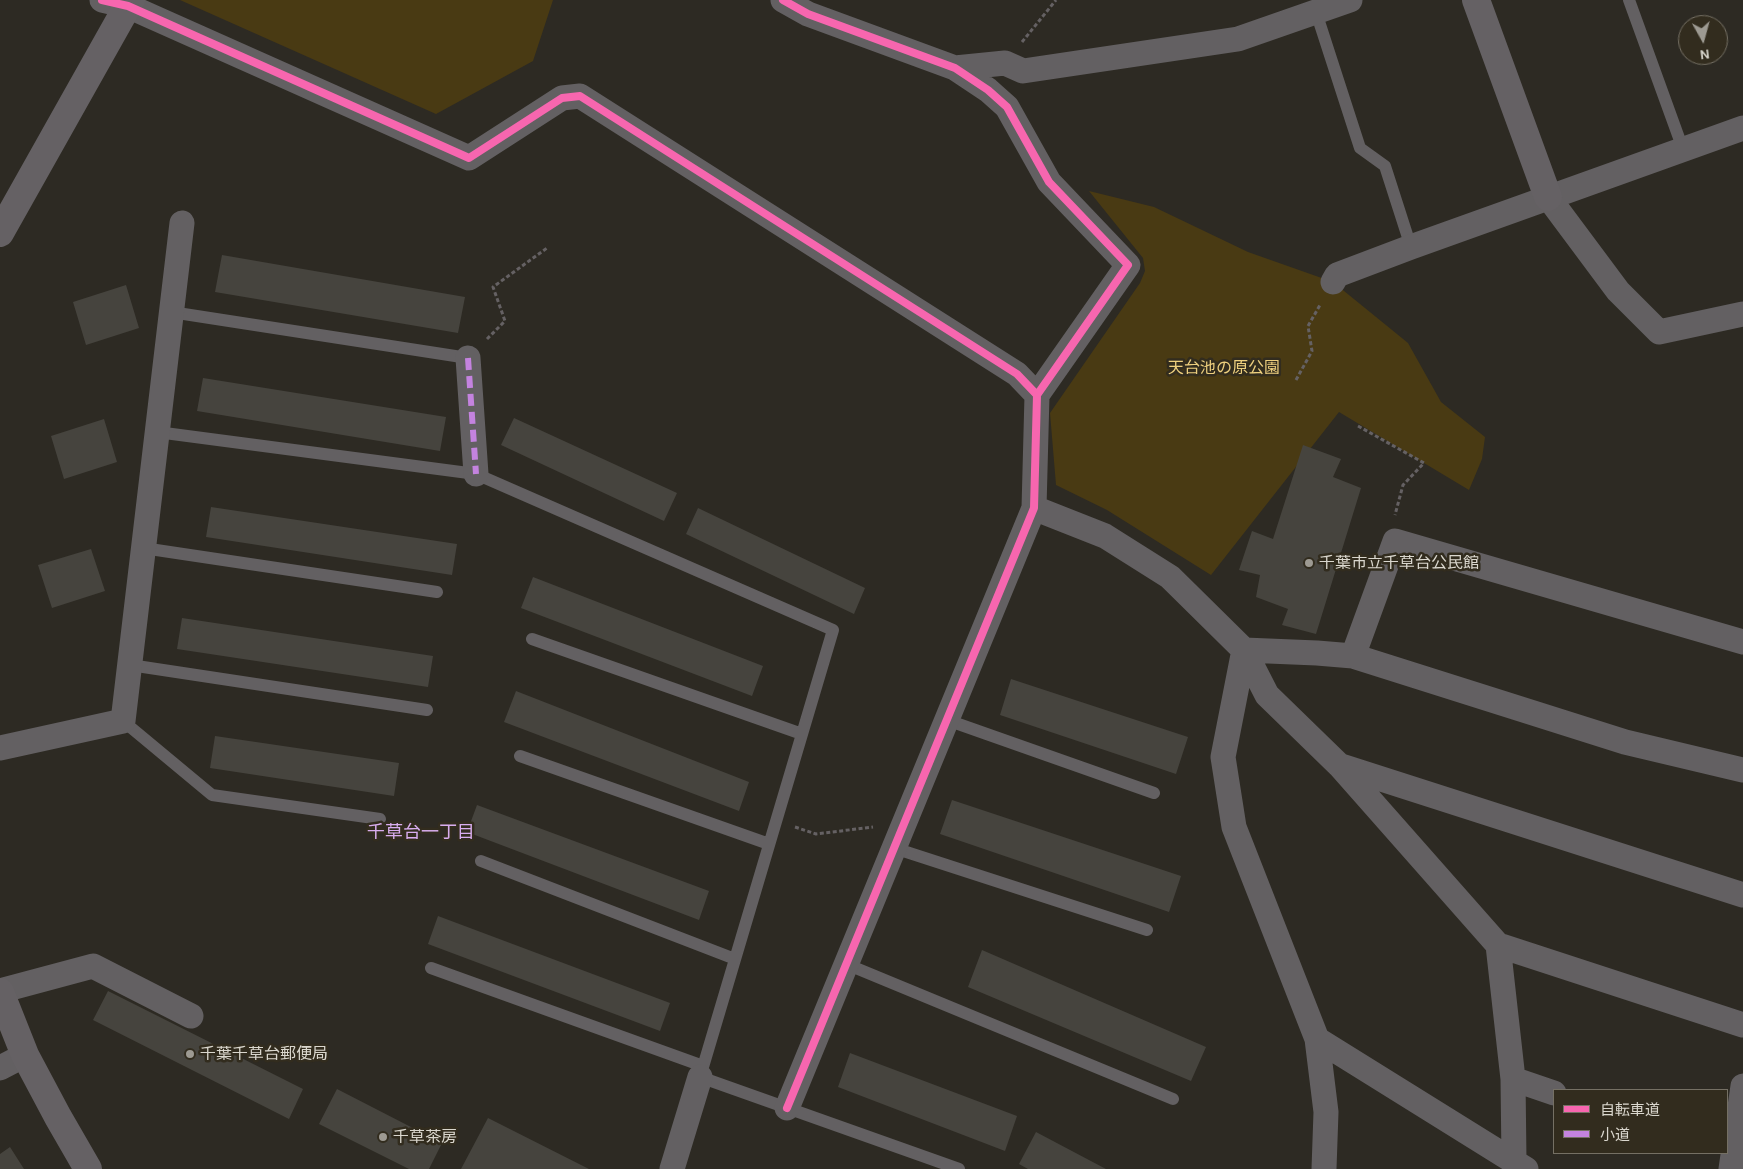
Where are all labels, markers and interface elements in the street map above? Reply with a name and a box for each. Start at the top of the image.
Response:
north arrow [1678,15,1728,65]
text: N [1699,45,1711,63]
park label: 天台池の原公園 [1168,358,1280,378]
place label: 千葉市立千草台公民館 [1319,553,1479,573]
marker: 千葉市立千草台公民館 [1303,557,1315,569]
district label: 千草台一丁目 [367,822,475,844]
place label: 千葉千草台郵便局 [200,1044,328,1064]
marker: 千葉千草台郵便局 [184,1048,196,1060]
legend [1553,1089,1728,1154]
text: 自転車道 [1600,1101,1660,1119]
text: 小道 [1600,1126,1630,1144]
place label: 千草茶房 [393,1127,457,1147]
marker: 千草茶房 [377,1131,389,1143]

